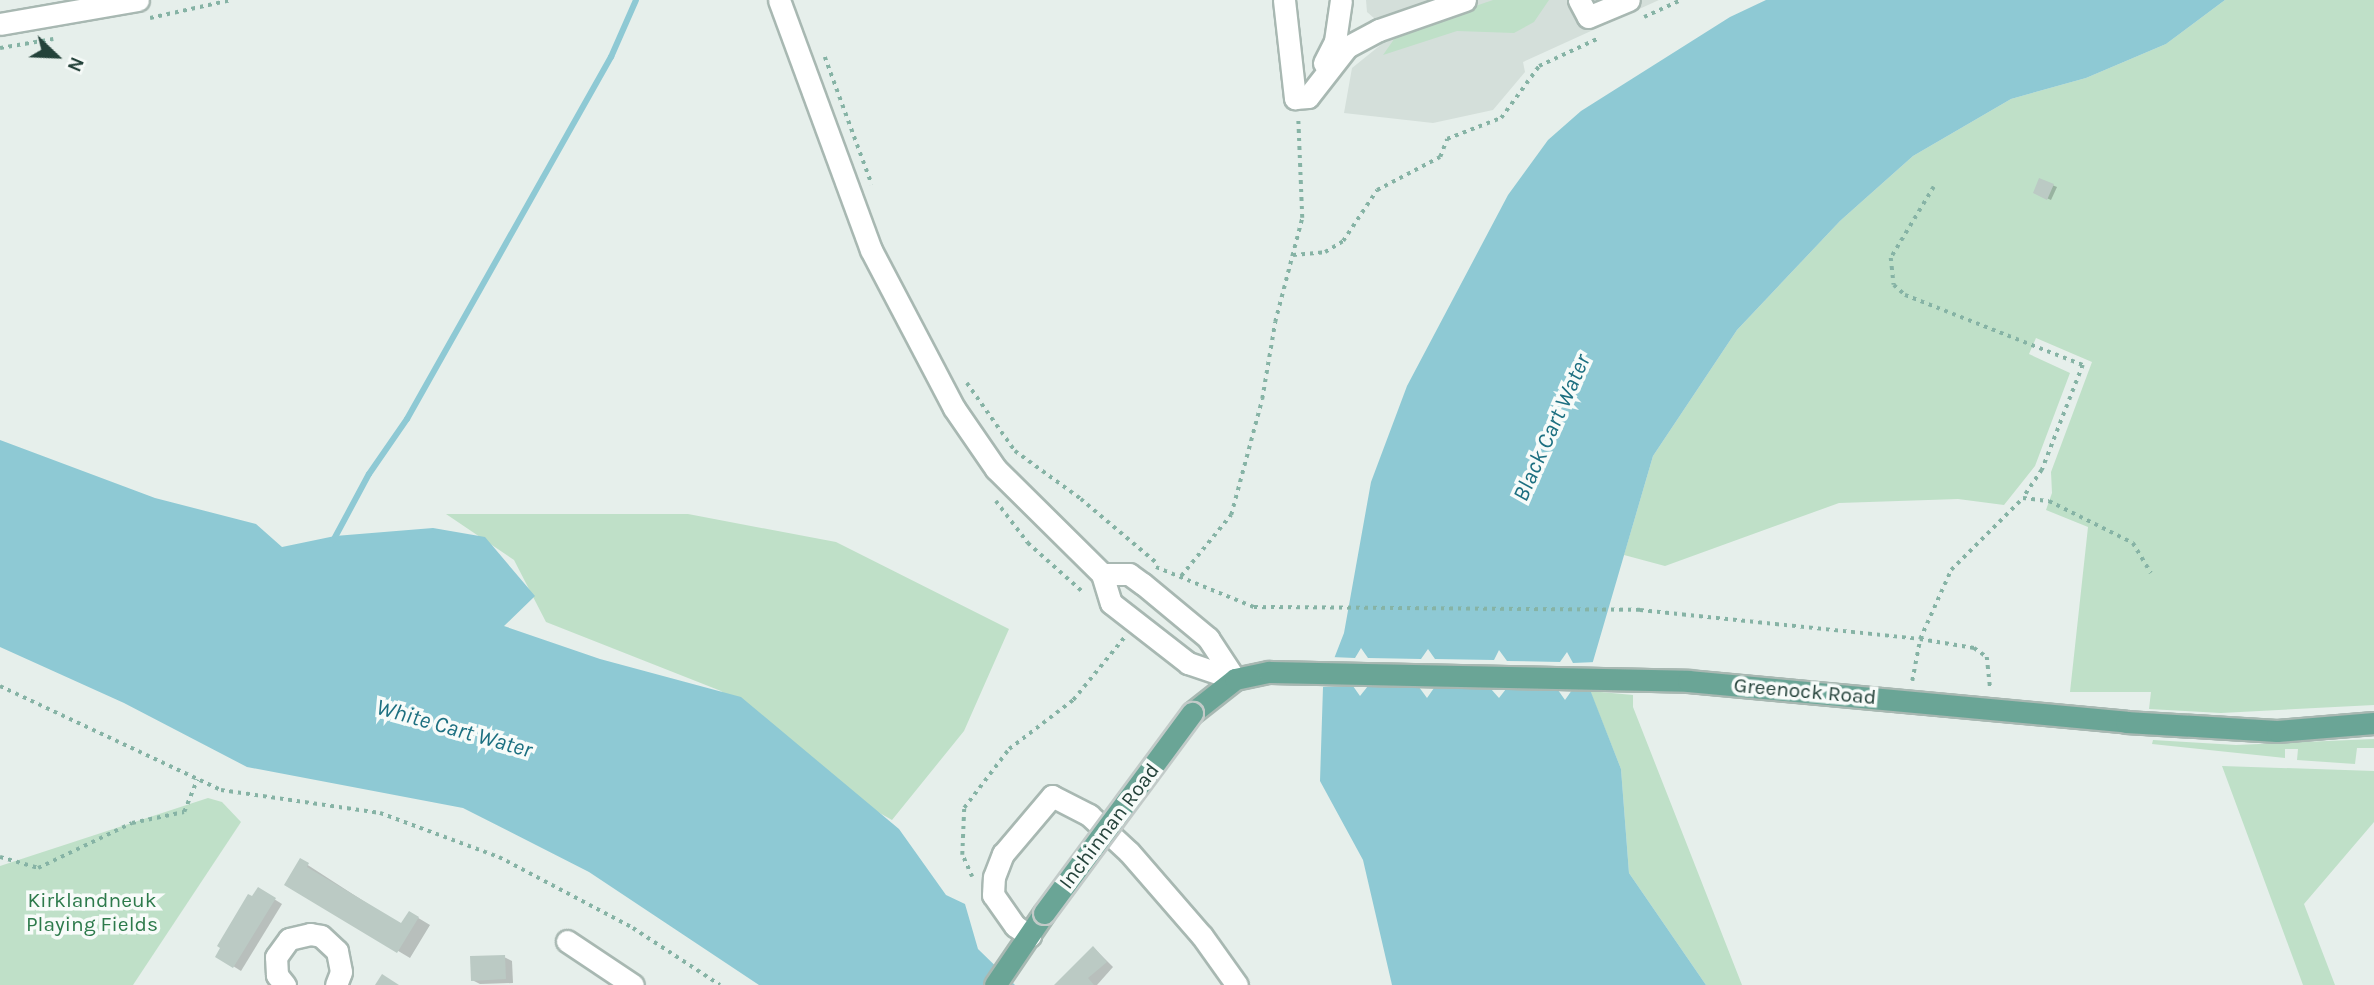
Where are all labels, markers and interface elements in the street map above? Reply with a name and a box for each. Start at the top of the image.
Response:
north arrow [21,21,91,91]
text: N [63,54,88,75]
water label: Black Cart Water [1507,350,1597,506]
street label: Greenock Road [1733,672,1877,710]
water label: White Cart Water [373,694,535,764]
street label: Inchinnan Road [1053,758,1165,894]
park label: Kirklandneuk Playing Fields [26,887,158,937]

